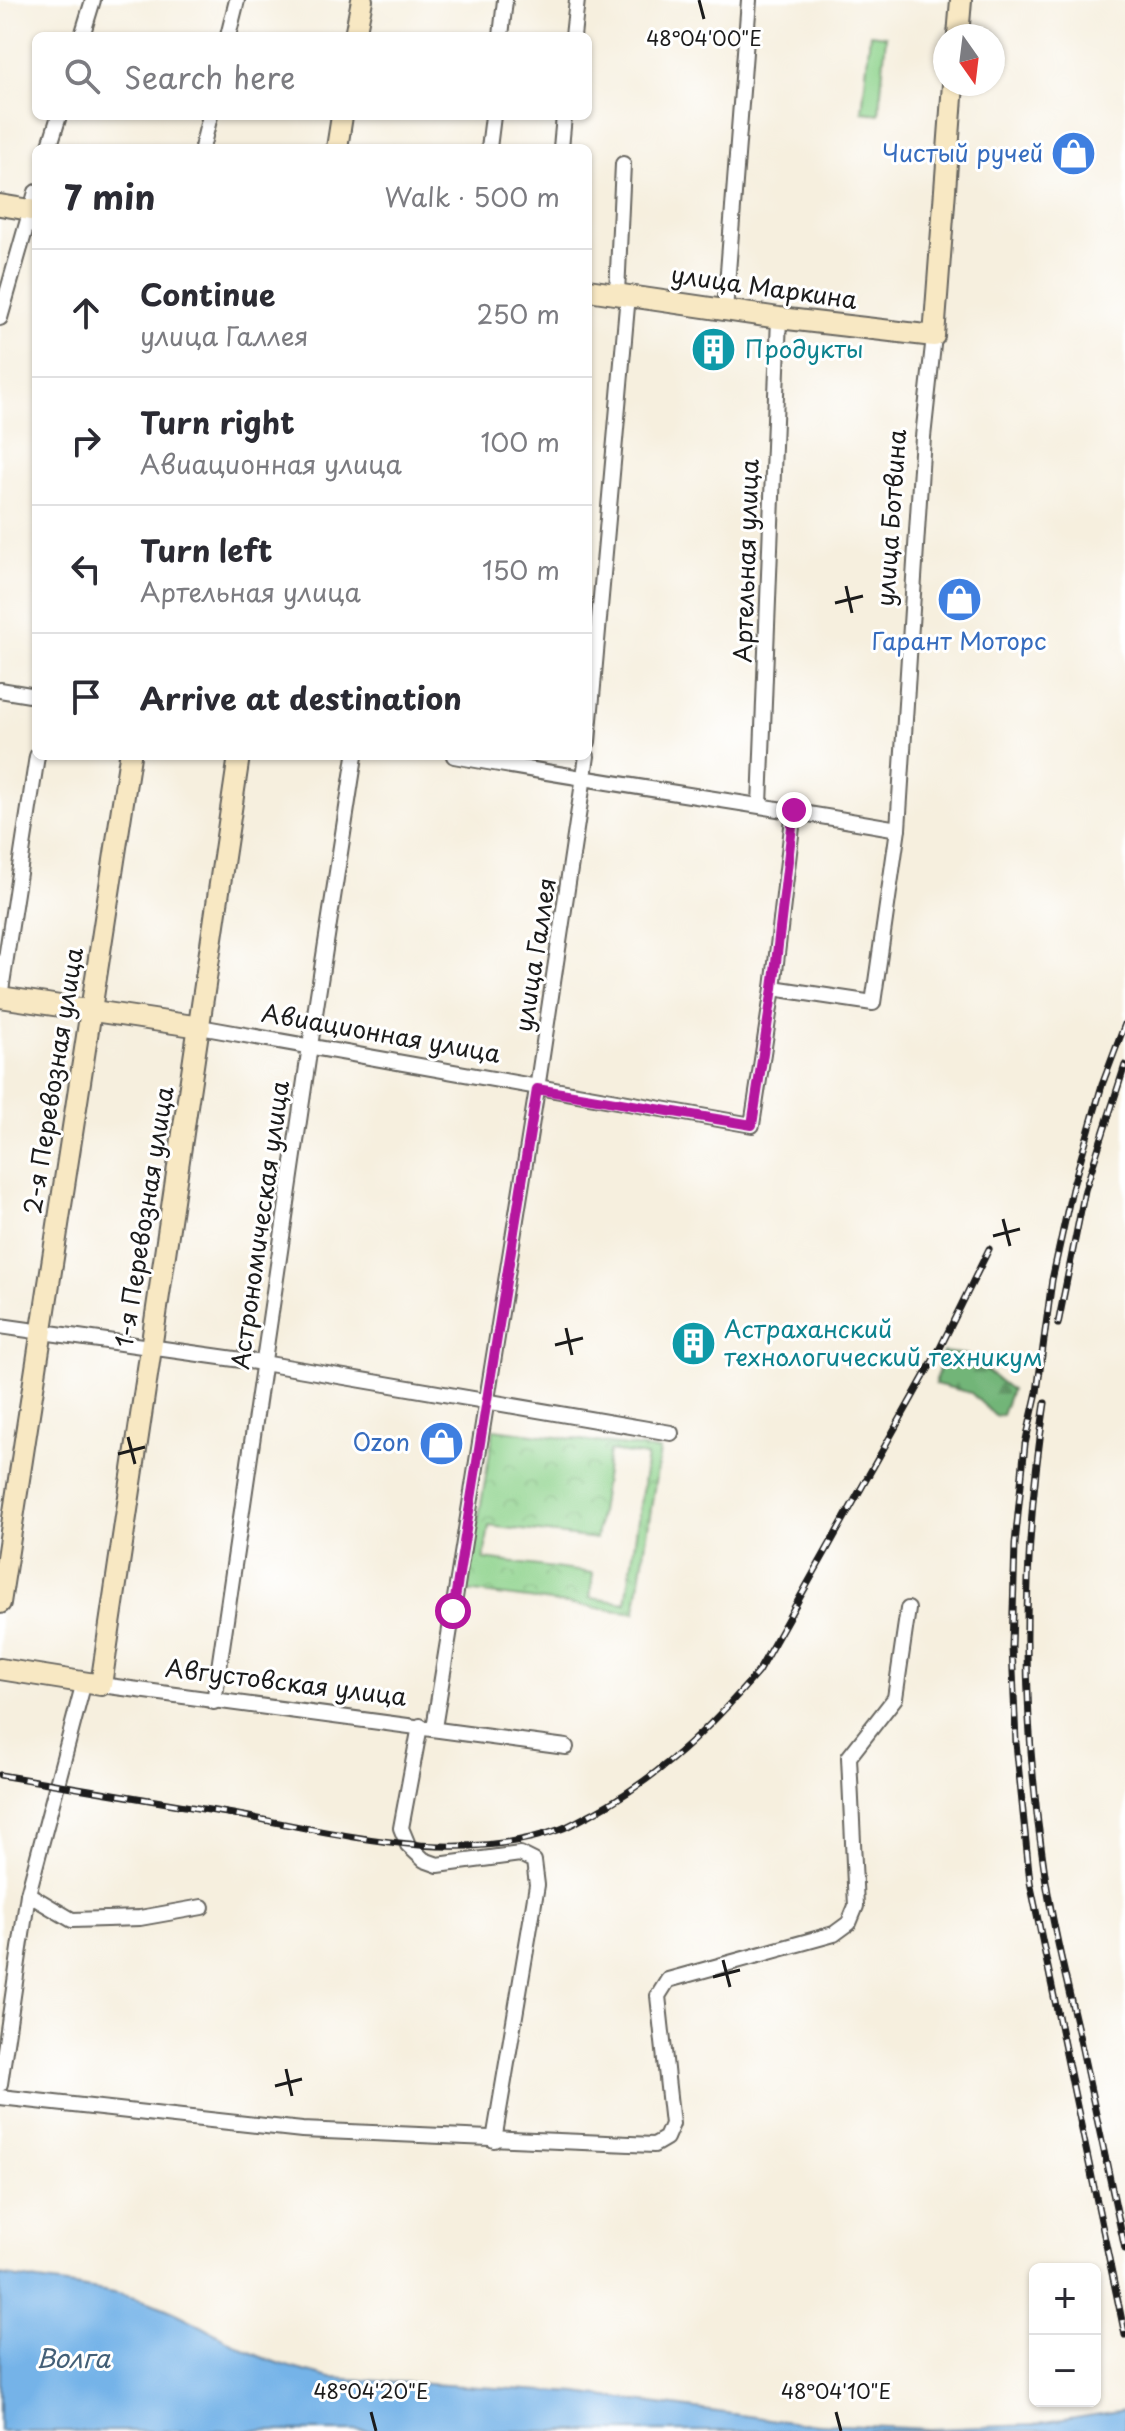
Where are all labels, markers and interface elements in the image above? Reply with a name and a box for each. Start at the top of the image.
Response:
text: 48°04'00"E [646,23,762,53]
north arrow [933,24,1005,96]
search box [32,32,592,120]
icon: search [60,54,104,98]
text: Search here [124,54,296,99]
shop icon: Чистый ручей [1050,130,1098,178]
place label: Чистый ручей [882,134,1043,170]
text: 7 min [64,170,155,222]
text: Walk · 500 m [385,177,560,216]
street label: улица Маркина [669,255,860,317]
text: Continue [140,271,275,316]
icon: ahead [64,291,108,335]
text: 250 m [476,294,560,333]
text: улица Галлея [140,316,309,355]
building icon: Продукты [690,326,738,374]
place label: Продукты [745,330,864,366]
text: Turn right [140,399,295,444]
icon: right [64,419,108,463]
text: 100 m [480,422,560,461]
street label: улица Ботвина [866,428,914,608]
text: Авиационная улица [140,444,402,483]
street label: Артельная улица [723,458,767,663]
text: Turn left [140,527,272,572]
icon: left [64,547,108,591]
text: 150 m [482,550,560,589]
text: Артельная улица [140,572,361,611]
shop icon: Гарант Моторс [935,576,983,624]
place label: Гарант Моторс [872,622,1046,658]
icon: arrive [64,675,108,719]
text: Arrive at destination [140,675,462,720]
route end [776,792,812,828]
street label: улица Галлея [504,875,564,1034]
street label: 2-я Перевозная улица [13,945,91,1217]
street label: Авиационная улица [259,993,504,1071]
street label: Астрономическая улица [221,1078,297,1371]
street label: 1-я Перевозная улица [105,1084,181,1350]
place label: Астраханский технологический техникум [724,1310,1043,1374]
building icon: Астраханский технологический техникум [669,1320,717,1368]
shop icon: Ozon [417,1419,465,1467]
place label: Ozon [353,1423,410,1459]
route start [435,1593,471,1629]
street label: Августовская улица [164,1648,409,1714]
map controls [1029,2263,1101,2407]
button: + [1029,2263,1101,2335]
button: − [1029,2335,1101,2407]
water label: Волга [36,2338,111,2377]
text: 48°04'20"E [313,2376,429,2406]
text: 48°04'10"E [781,2376,891,2406]

